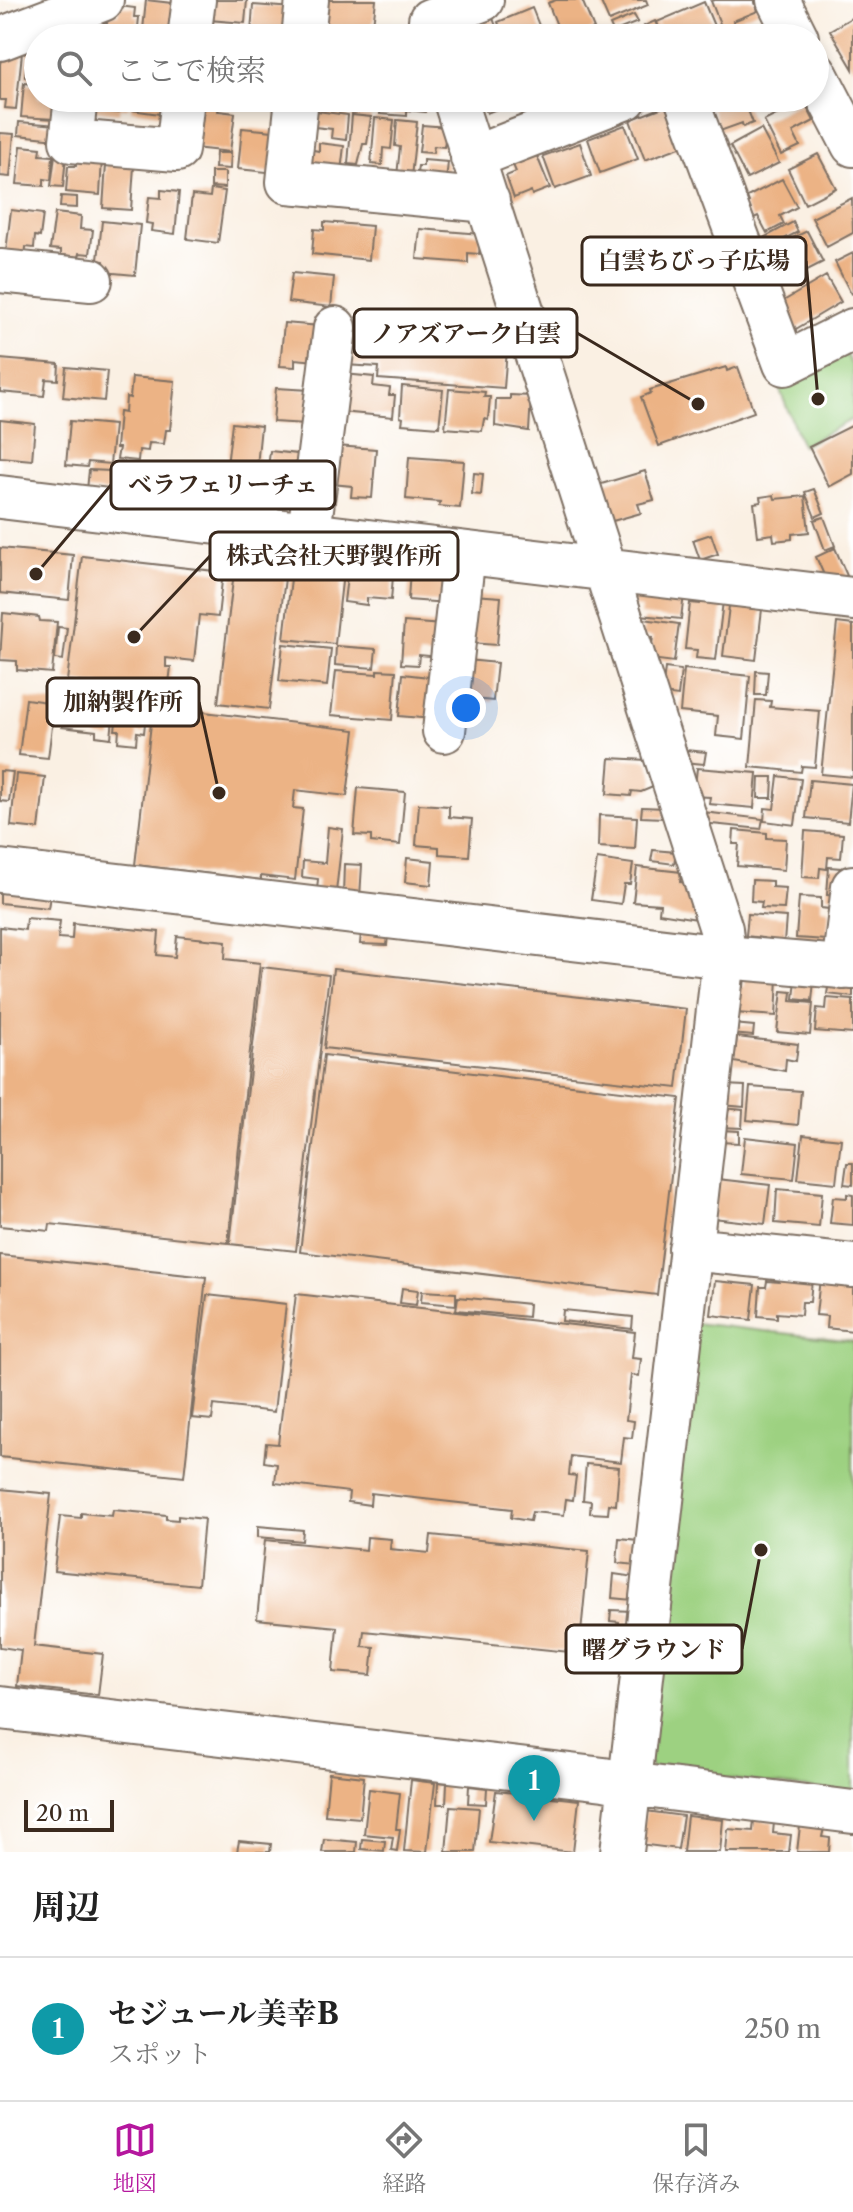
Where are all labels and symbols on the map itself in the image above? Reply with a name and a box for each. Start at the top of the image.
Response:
callout: 白雲ちびっ子広場 [582,237,806,285]
text: 白雲ちびっ子広場 [598,246,790,275]
callout: ノアズアーク白雲 [354,309,577,357]
text: ノアズアーク白雲 [371,319,561,348]
callout: ベラフェリーチェ [111,461,335,509]
text: ベラフェリーチェ [128,470,318,499]
callout: 株式会社天野製作所 [210,532,458,580]
text: 株式会社天野製作所 [226,541,442,570]
callout: 加納製作所 [47,678,199,726]
text: 加納製作所 [63,687,183,716]
your location [446,688,486,728]
callout: 曙グラウンド [566,1625,742,1673]
text: 曙グラウンド [582,1635,726,1664]
pin: 1 [508,1755,560,1821]
scale bar [24,1796,114,1832]

